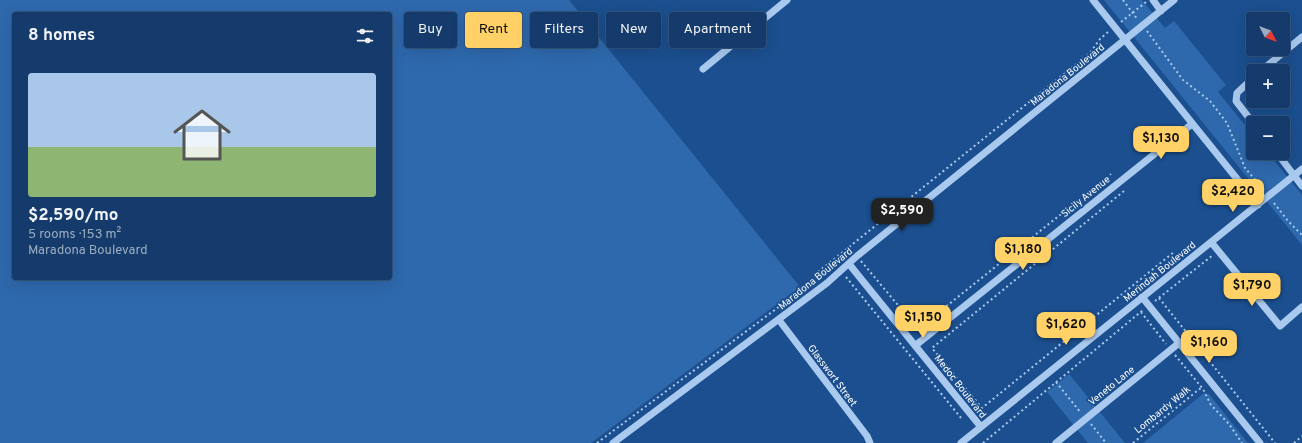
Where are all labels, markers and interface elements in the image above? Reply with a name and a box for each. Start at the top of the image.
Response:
chip: Buy [404,12,457,48]
chip: Rent [465,12,522,48]
chip: Filters [530,12,598,48]
chip: New [606,12,661,48]
chip: Apartment [669,12,766,48]
north arrow [1246,12,1290,56]
map controls [1246,12,1290,160]
text: 8 homes [28,25,95,47]
icon: filters [354,25,376,47]
street label: Maradona Boulevard [1028,41,1108,109]
button: + [1246,64,1290,108]
icon: home [166,99,238,171]
button: − [1246,116,1290,160]
pin: $1,130 [1128,126,1194,160]
text: $1,130 [1142,131,1180,147]
street label: Sicily Avenue [1059,173,1113,221]
pin: $2,420 [1200,179,1266,213]
text: $2,420 [1211,184,1255,200]
pin: $2,590 [869,198,935,232]
text: $2,590 [880,203,924,219]
text: $2,590/mo [28,205,119,227]
text: 5 rooms · 153 m² [28,227,121,243]
pin: $1,180 [990,237,1056,271]
street label: Merindah Boulevard [1121,239,1199,305]
text: $1,180 [1004,242,1042,258]
text: Maradona Boulevard [28,243,147,259]
street label: Maradona Boulevard [776,245,856,313]
pin: $1,790 [1219,273,1285,307]
text: $1,790 [1233,278,1271,294]
pin: $1,150 [890,305,956,339]
text: $1,150 [904,310,942,326]
pin: $1,620 [1033,312,1099,346]
text: $1,620 [1046,317,1086,333]
pin: $1,160 [1176,330,1242,364]
text: $1,160 [1190,335,1228,351]
street label: Glasswort Street [804,342,859,410]
street label: Medoc Boulevard [931,352,989,421]
street label: Veneto Lane [1086,364,1138,409]
street label: Lombardy Walk [1132,383,1194,437]

